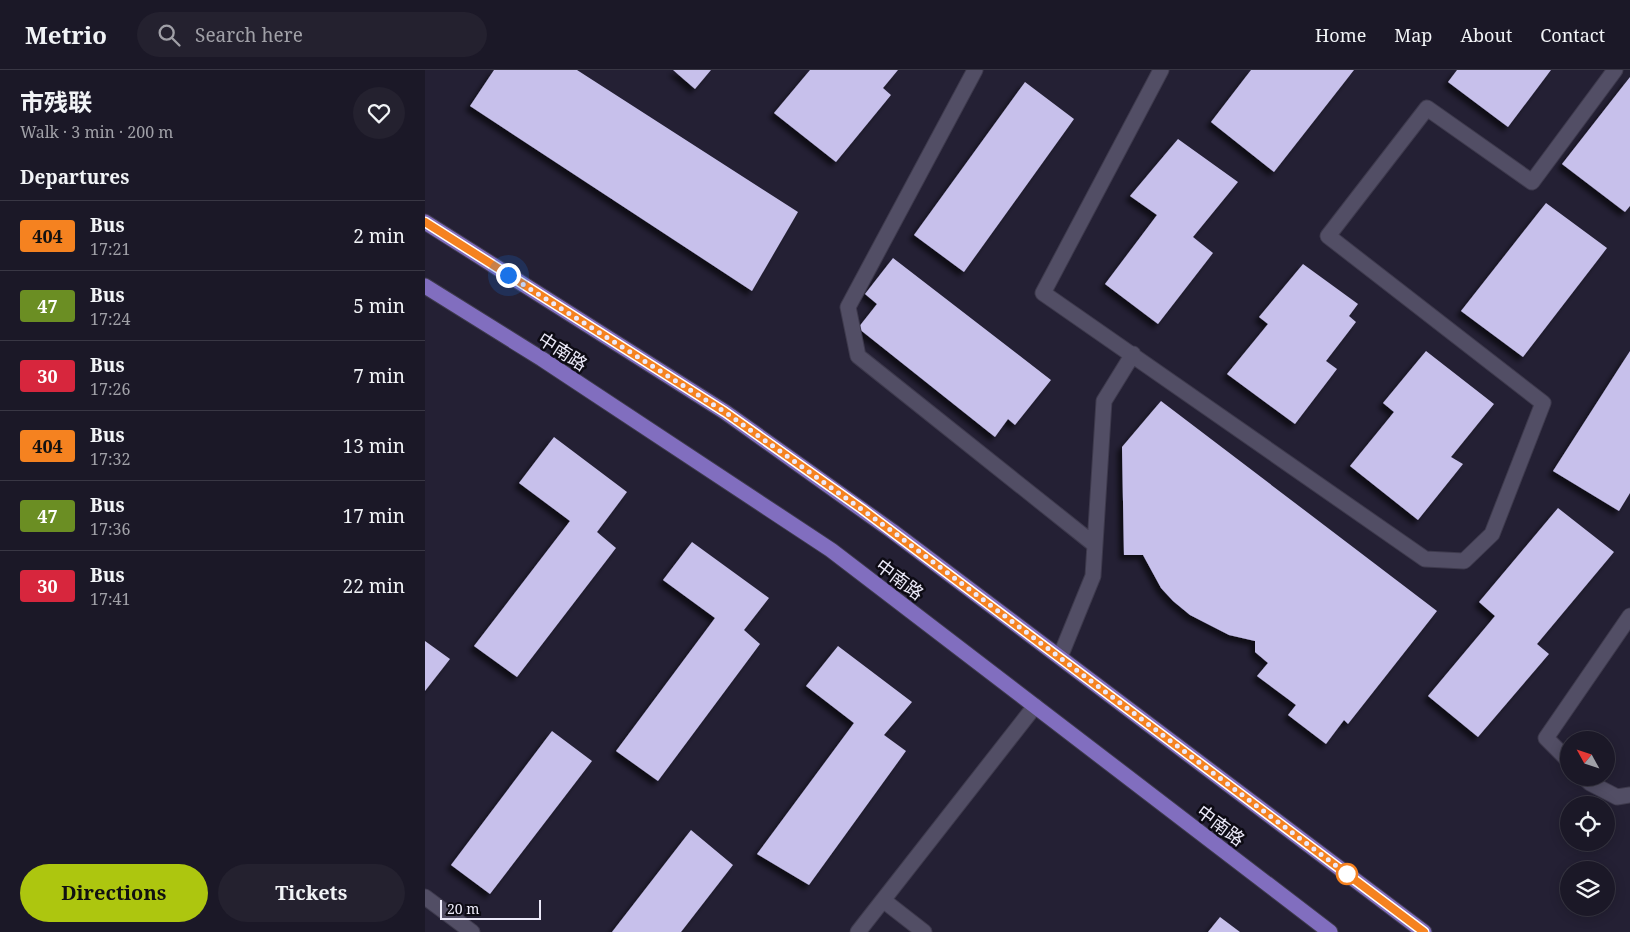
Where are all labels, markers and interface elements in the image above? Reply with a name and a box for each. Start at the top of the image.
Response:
search box [137,12,487,57]
text: Metrio [25,18,107,51]
icon: search [155,21,183,49]
text: Search here [195,22,303,48]
text: Home [1315,23,1366,47]
text: Map [1394,23,1432,47]
text: About [1460,23,1512,47]
text: Contact [1540,23,1605,47]
text: 市残联 [20,85,92,118]
button: heart [353,87,405,139]
text: Walk · 3 min · 200 m [20,121,173,143]
text: Departures [20,164,129,190]
text: Bus [90,212,125,238]
text: 2 min [353,223,405,249]
text: 404 [32,224,63,248]
text: 17:21 [90,238,130,260]
your location [496,263,521,288]
text: Bus [90,282,125,308]
text: 5 min [353,293,405,319]
text: 47 [37,294,58,318]
text: 17:24 [90,308,130,330]
street label: 中南路 [534,326,592,376]
text: Bus [90,352,125,378]
text: 7 min [353,363,405,389]
text: 30 [37,364,58,388]
text: 17:26 [90,378,130,400]
text: Bus [90,422,125,448]
text: 13 min [343,433,405,459]
text: 404 [32,434,63,458]
text: 17:32 [90,448,130,470]
text: Bus [90,492,125,518]
text: 17 min [343,503,405,529]
text: 47 [37,504,58,528]
text: 17:36 [90,518,130,540]
street label: 中南路 [871,553,929,605]
text: Bus [90,562,125,588]
text: 22 min [343,573,405,599]
text: 30 [37,574,58,598]
text: 17:41 [90,588,130,610]
north arrow [1560,731,1615,786]
map controls [1560,731,1615,916]
button: locate [1560,796,1615,851]
street label: 中南路 [1192,799,1250,851]
button: layers [1560,861,1615,916]
unlabelled marker [1336,863,1358,885]
button: Directions [20,864,208,922]
button: Tickets [218,864,405,922]
scale bar [440,897,541,920]
text: 20 m [447,899,480,918]

